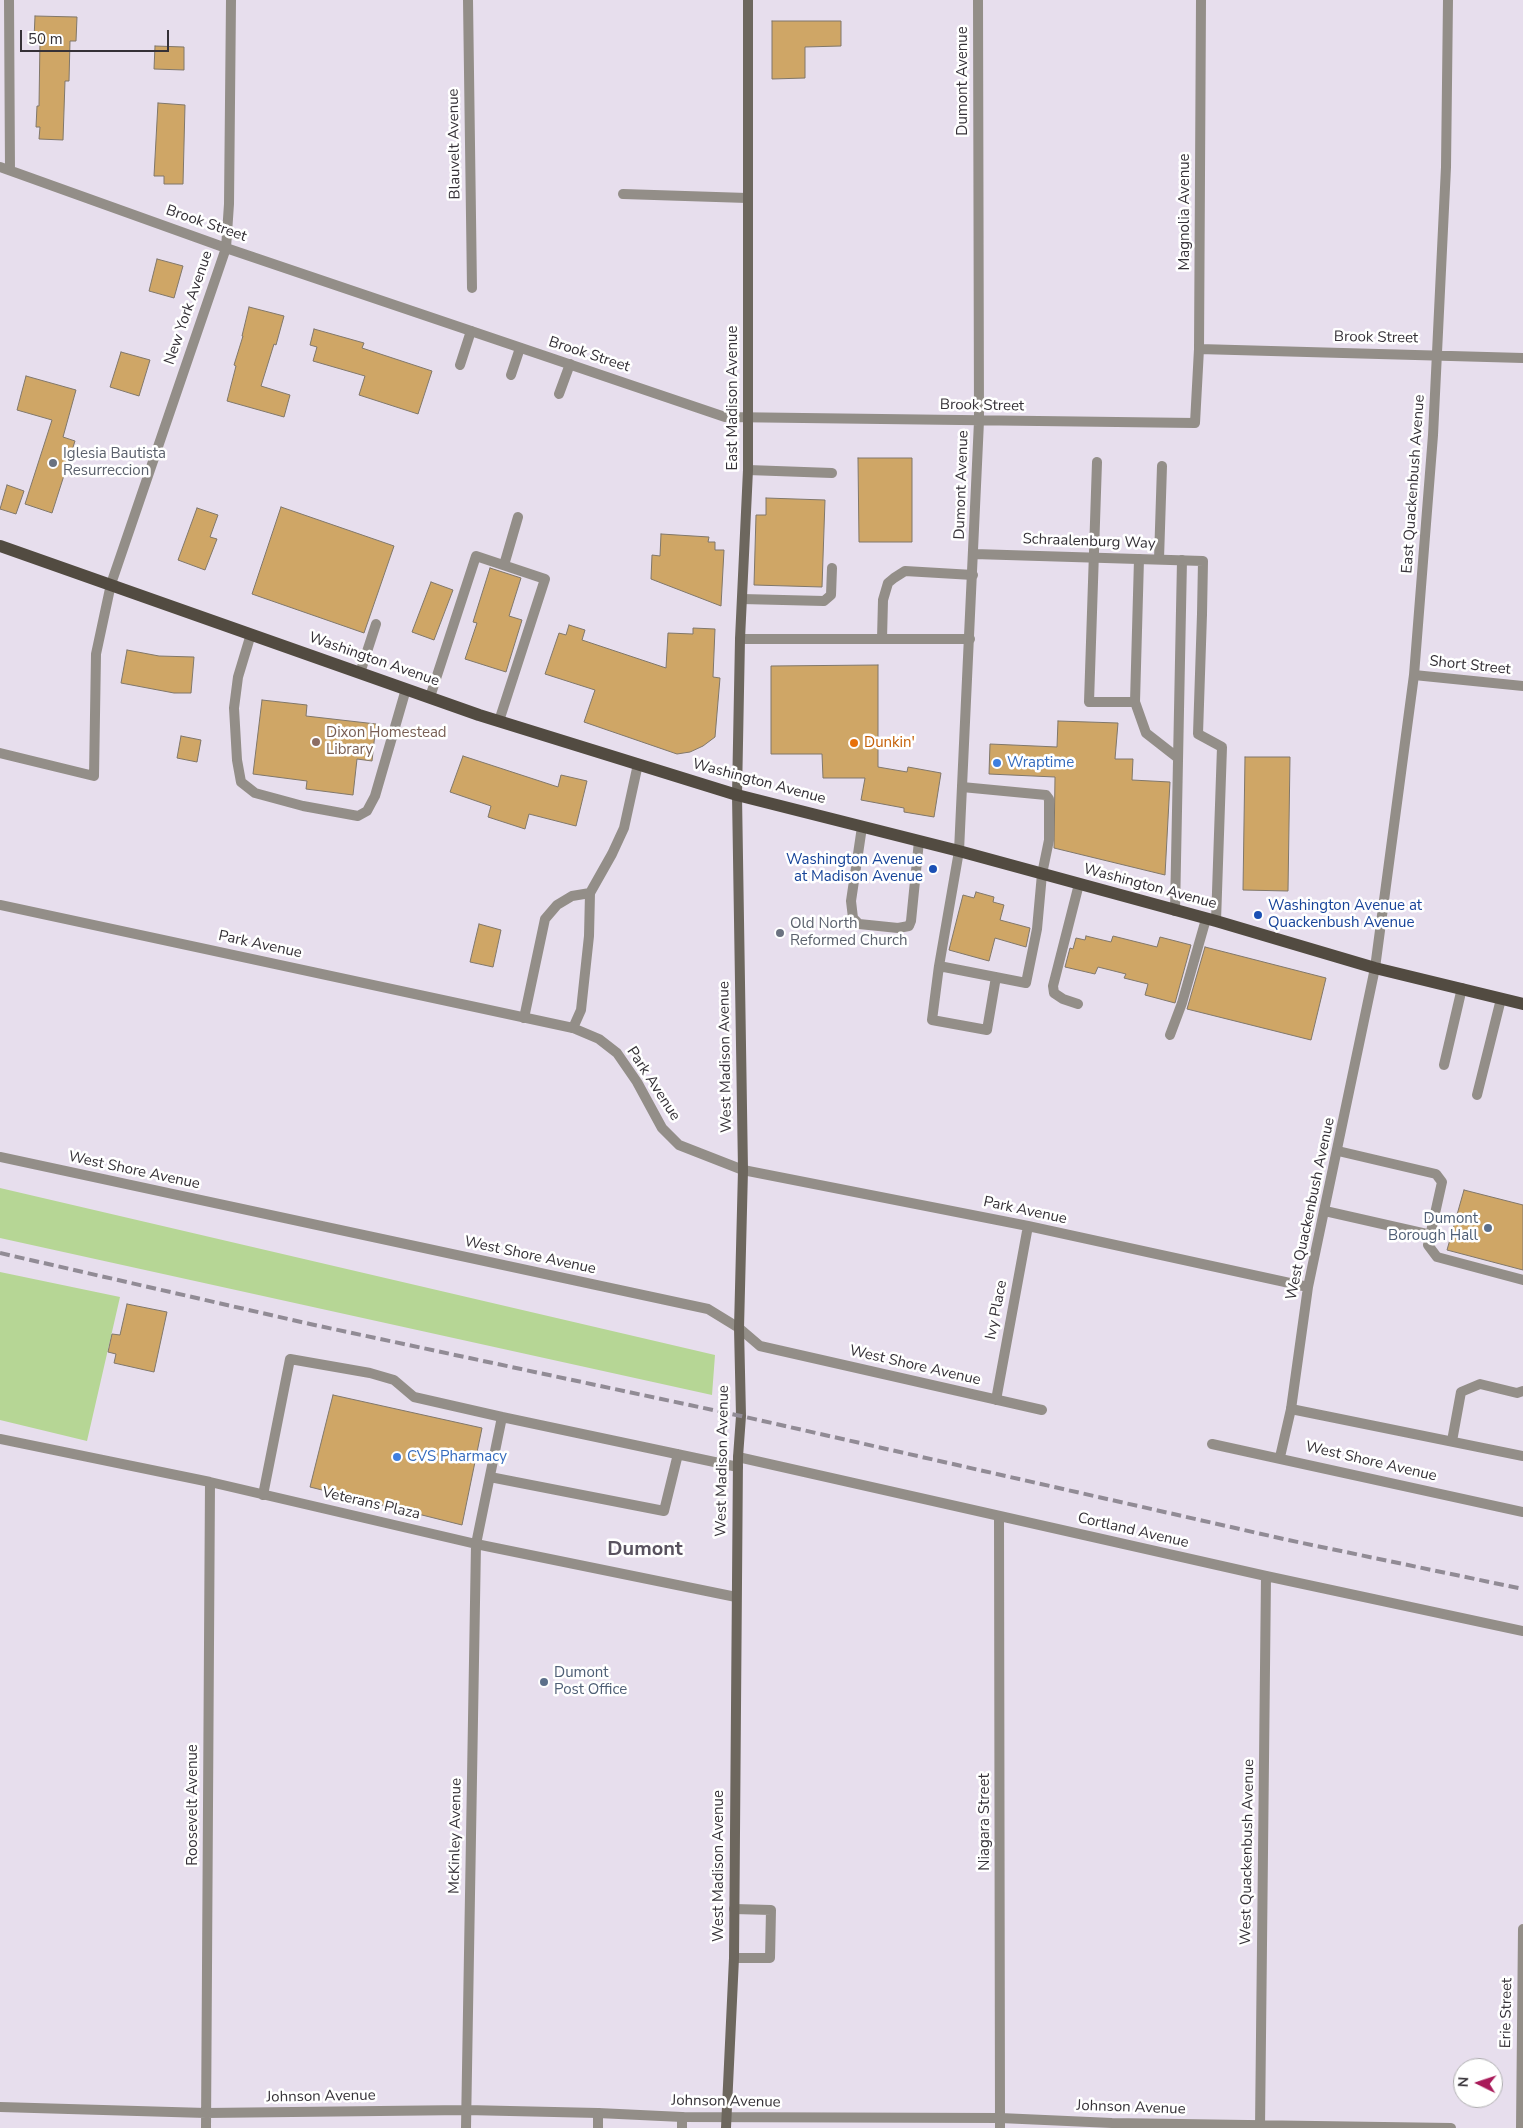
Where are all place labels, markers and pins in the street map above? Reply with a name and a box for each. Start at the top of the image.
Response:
place label: Iglesia Bautista Resurreccion [63,445,166,480]
marker: Iglesia Bautista Resurreccion [47,457,59,469]
place label: Dixon Homestead Library [326,724,447,759]
place label: Dunkin' [864,734,915,752]
marker: Dixon Homestead Library [310,736,322,748]
marker: Dunkin' [848,737,860,749]
place label: Wraptime [1007,754,1074,772]
marker: Wraptime [991,757,1003,769]
place label: Washington Avenue at Madison Avenue [786,851,923,886]
marker: Washington Avenue at Madison Avenue [927,863,939,875]
place label: Washington Avenue at Quackenbush Avenue [1268,897,1422,932]
marker: Washington Avenue at Quackenbush Avenue [1252,909,1264,921]
place label: Old North Reformed Church [790,915,908,950]
marker: Old North Reformed Church [774,927,786,939]
place label: Dumont Borough Hall [1388,1210,1478,1245]
marker: Dumont Borough Hall [1482,1222,1494,1234]
place label: CVS Pharmacy [407,1448,507,1466]
marker: CVS Pharmacy [391,1451,403,1463]
place label: Dumont Post Office [554,1664,627,1699]
marker: Dumont Post Office [538,1676,550,1688]

